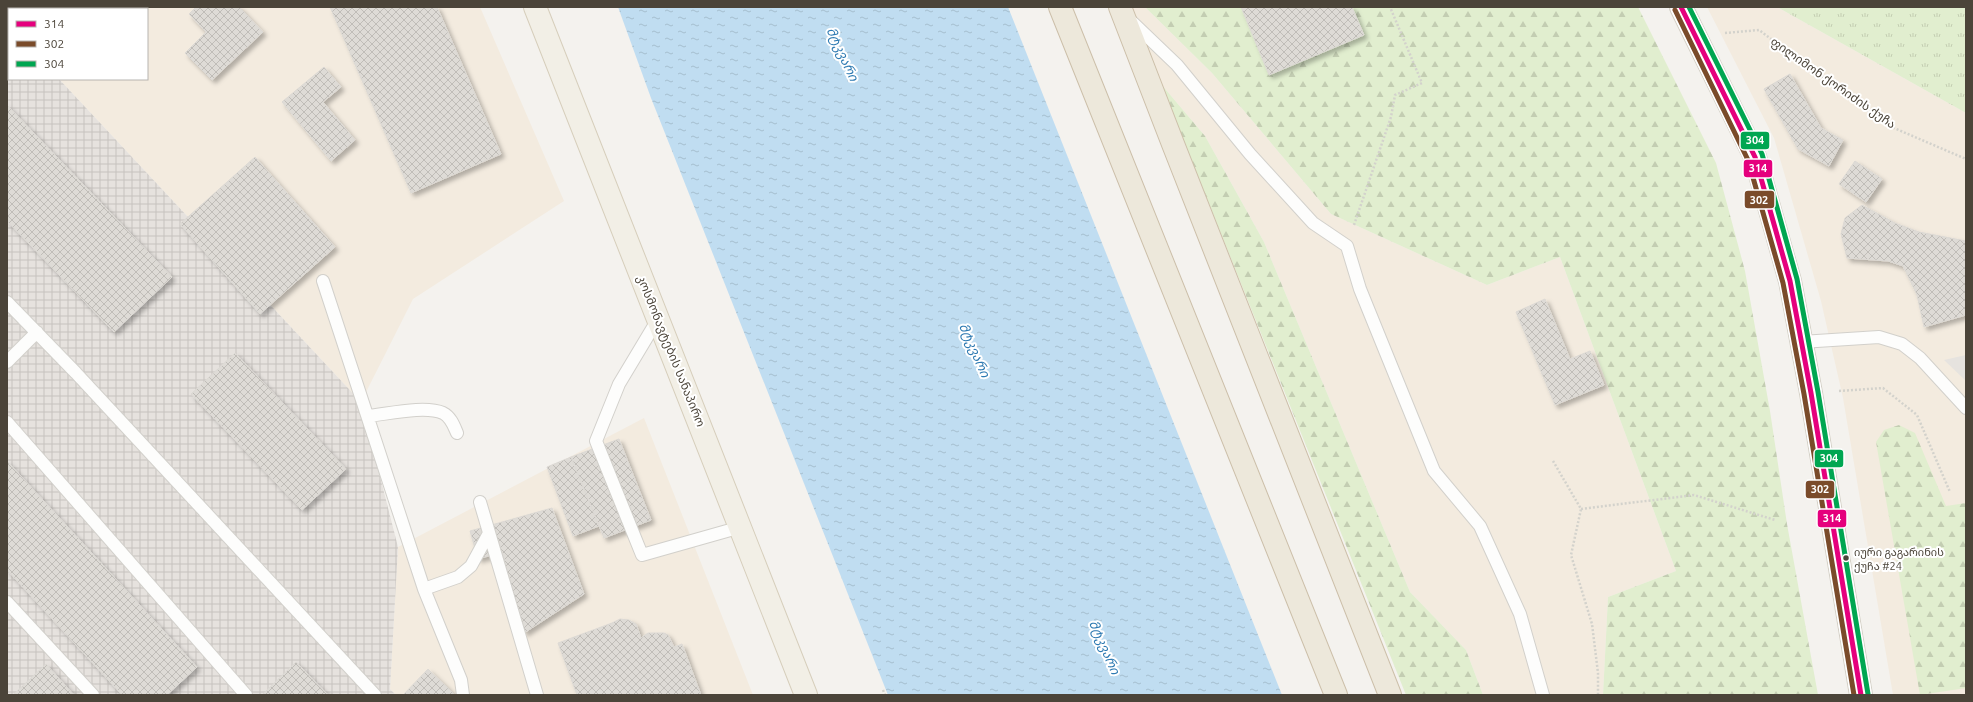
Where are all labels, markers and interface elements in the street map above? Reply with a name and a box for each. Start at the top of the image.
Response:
legend [8,8,148,80]
text: 314 [44,17,65,30]
water label: მტკვარი [823,25,862,84]
street label: ფილიმონ ქორიძის ქუჩა [1767,34,1898,132]
text: 302 [44,37,64,50]
text: 304 [44,57,65,70]
line badge: 304 [1740,131,1770,150]
text: 304 [1746,134,1764,146]
line badge: 314 [1743,159,1773,178]
text: 314 [1749,162,1767,174]
line badge: 302 [1744,190,1775,209]
text: 302 [1750,194,1768,206]
street label: კოსმონავტების სანაპირო [634,273,708,429]
water label: მტკვარი [955,321,993,380]
line badge: 304 [1814,449,1844,468]
text: 304 [1820,452,1838,464]
line badge: 302 [1805,480,1835,499]
text: 302 [1811,483,1829,495]
line badge: 314 [1817,509,1847,528]
text: 314 [1823,512,1841,524]
place label: იური გაგარინის ქუჩა #24 [1854,546,1944,573]
marker: იური გაგარინის ქუჩა #24 [1841,553,1851,563]
water label: მტკვარი [1085,618,1123,677]

